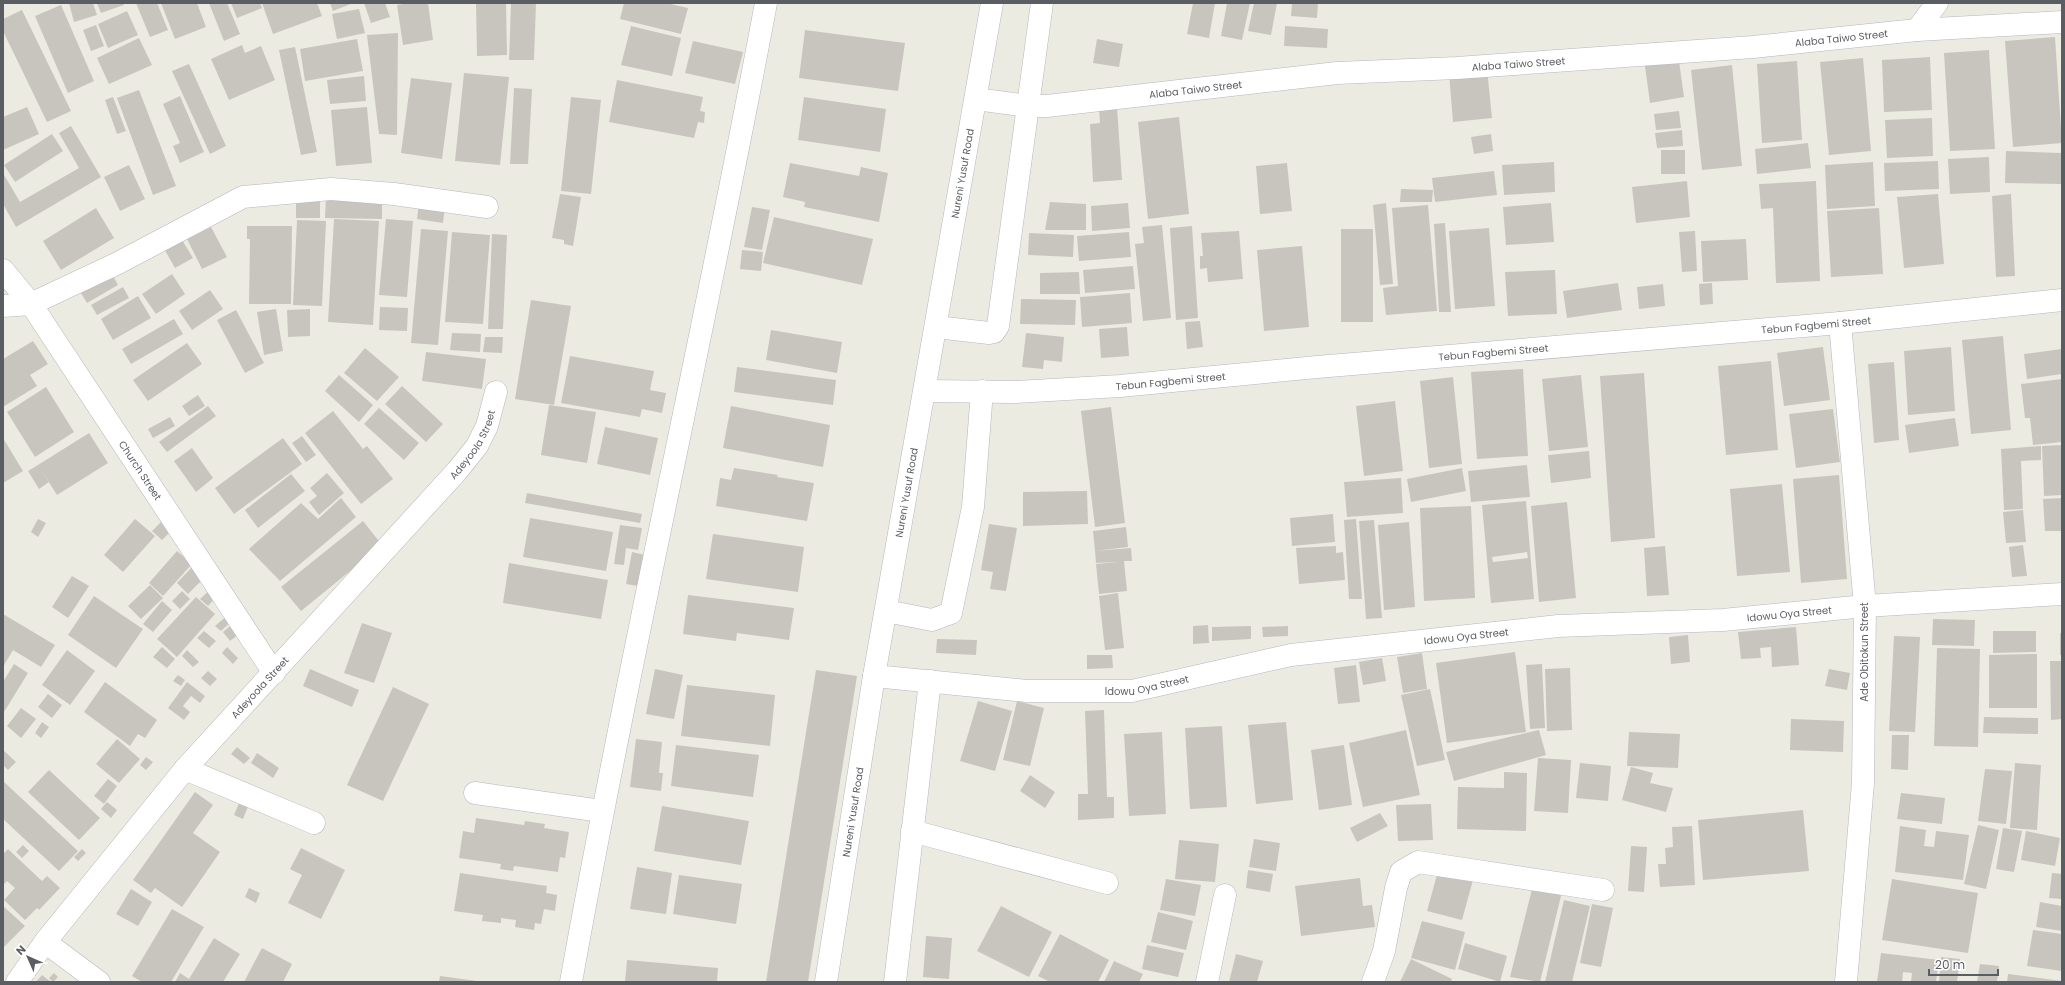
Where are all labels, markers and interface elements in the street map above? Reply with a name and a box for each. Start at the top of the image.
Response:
street label: Alaba Taiwo Street [1794,26,1889,50]
street label: Alaba Taiwo Street [1471,53,1566,74]
street label: Alaba Taiwo Street [1148,76,1243,102]
street label: Nureni Yusuf Road [947,127,977,219]
street label: Tebun Fagbemi Street [1761,312,1872,337]
street label: Tebun Fagbemi Street [1438,340,1549,364]
street label: Tebun Fagbemi Street [1115,368,1226,394]
street label: Adeyoola Street [446,408,499,482]
street label: Church Street [115,437,166,503]
street label: Nureni Yusuf Road [891,447,921,539]
street label: Idowu Oya Street [1746,602,1833,625]
street label: Ade Obitokun Street [1857,602,1872,702]
street label: Idowu Oya Street [1423,624,1510,648]
street label: Adeyoola Street [227,653,292,722]
street label: Idowu Oya Street [1105,671,1190,699]
street label: Nureni Yusuf Road [838,766,867,858]
north arrow [8,937,48,977]
text: N [12,941,30,959]
scale bar [1929,951,1998,977]
text: 20 m [1935,956,1965,973]

